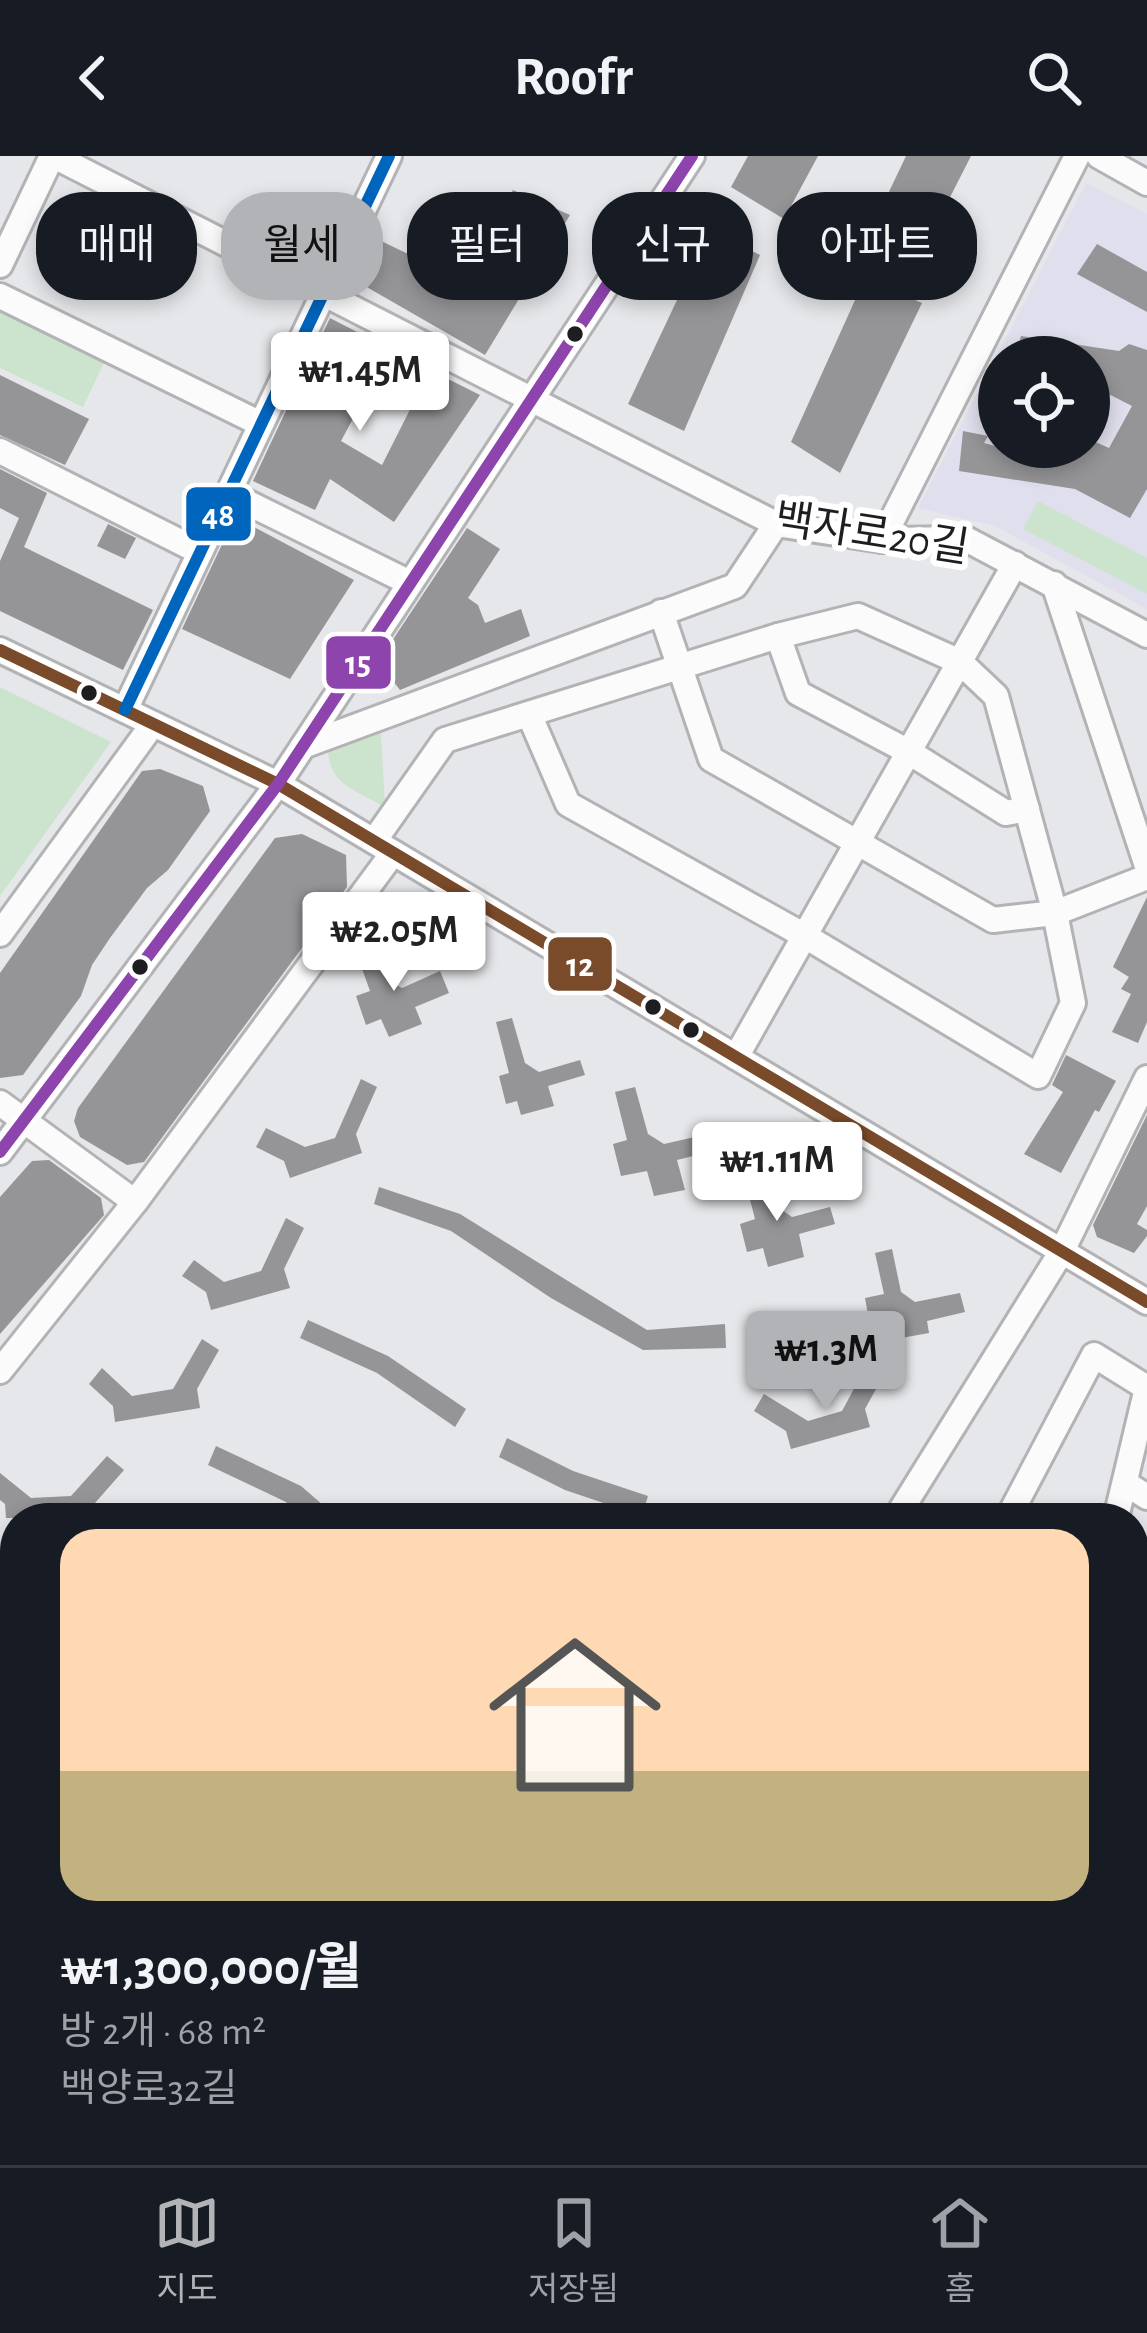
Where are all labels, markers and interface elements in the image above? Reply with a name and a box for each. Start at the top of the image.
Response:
icon: back [60,45,126,111]
icon: search [1021,45,1087,111]
text: Roofr [514,51,633,105]
chip: 매매 [36,192,197,300]
chip: 월세 [221,192,383,300]
chip: 필터 [407,192,568,300]
chip: 신규 [592,192,753,300]
chip: 아파트 [777,192,977,300]
unlabelled marker [564,323,586,345]
pin: ₩1.45M [262,332,458,434]
map controls [978,336,1110,468]
button: locate [978,336,1110,468]
text: ₩1.45M [298,351,422,390]
line badge: 48 [184,485,253,543]
street label: 백자로20길 [772,497,972,570]
text: 48 [202,500,234,533]
line badge: 15 [324,634,393,691]
text: 15 [345,648,371,681]
unlabelled marker [78,682,100,704]
pin: ₩2.05M [296,892,492,994]
text: ₩2.05M [329,911,459,950]
line badge: 12 [546,935,614,993]
text: 12 [566,950,594,983]
unlabelled marker [129,956,151,978]
unlabelled marker [642,996,664,1018]
unlabelled marker [680,1019,702,1041]
pin: ₩1.11M [679,1122,875,1224]
text: ₩1.11M [719,1141,835,1180]
pin: ₩1.3M [742,1311,910,1413]
text: ₩1.3M [774,1330,878,1369]
icon: home [467,1607,683,1823]
text: ₩1,300,000/월 [60,1943,362,1994]
text: 방 2개 · 68 m² [60,2013,266,2052]
text: 백양로32길 [60,2070,237,2109]
tab: 지도 [154,2190,220,2311]
tab: 저장됨 [528,2190,619,2311]
tab: 홈 [927,2190,993,2311]

